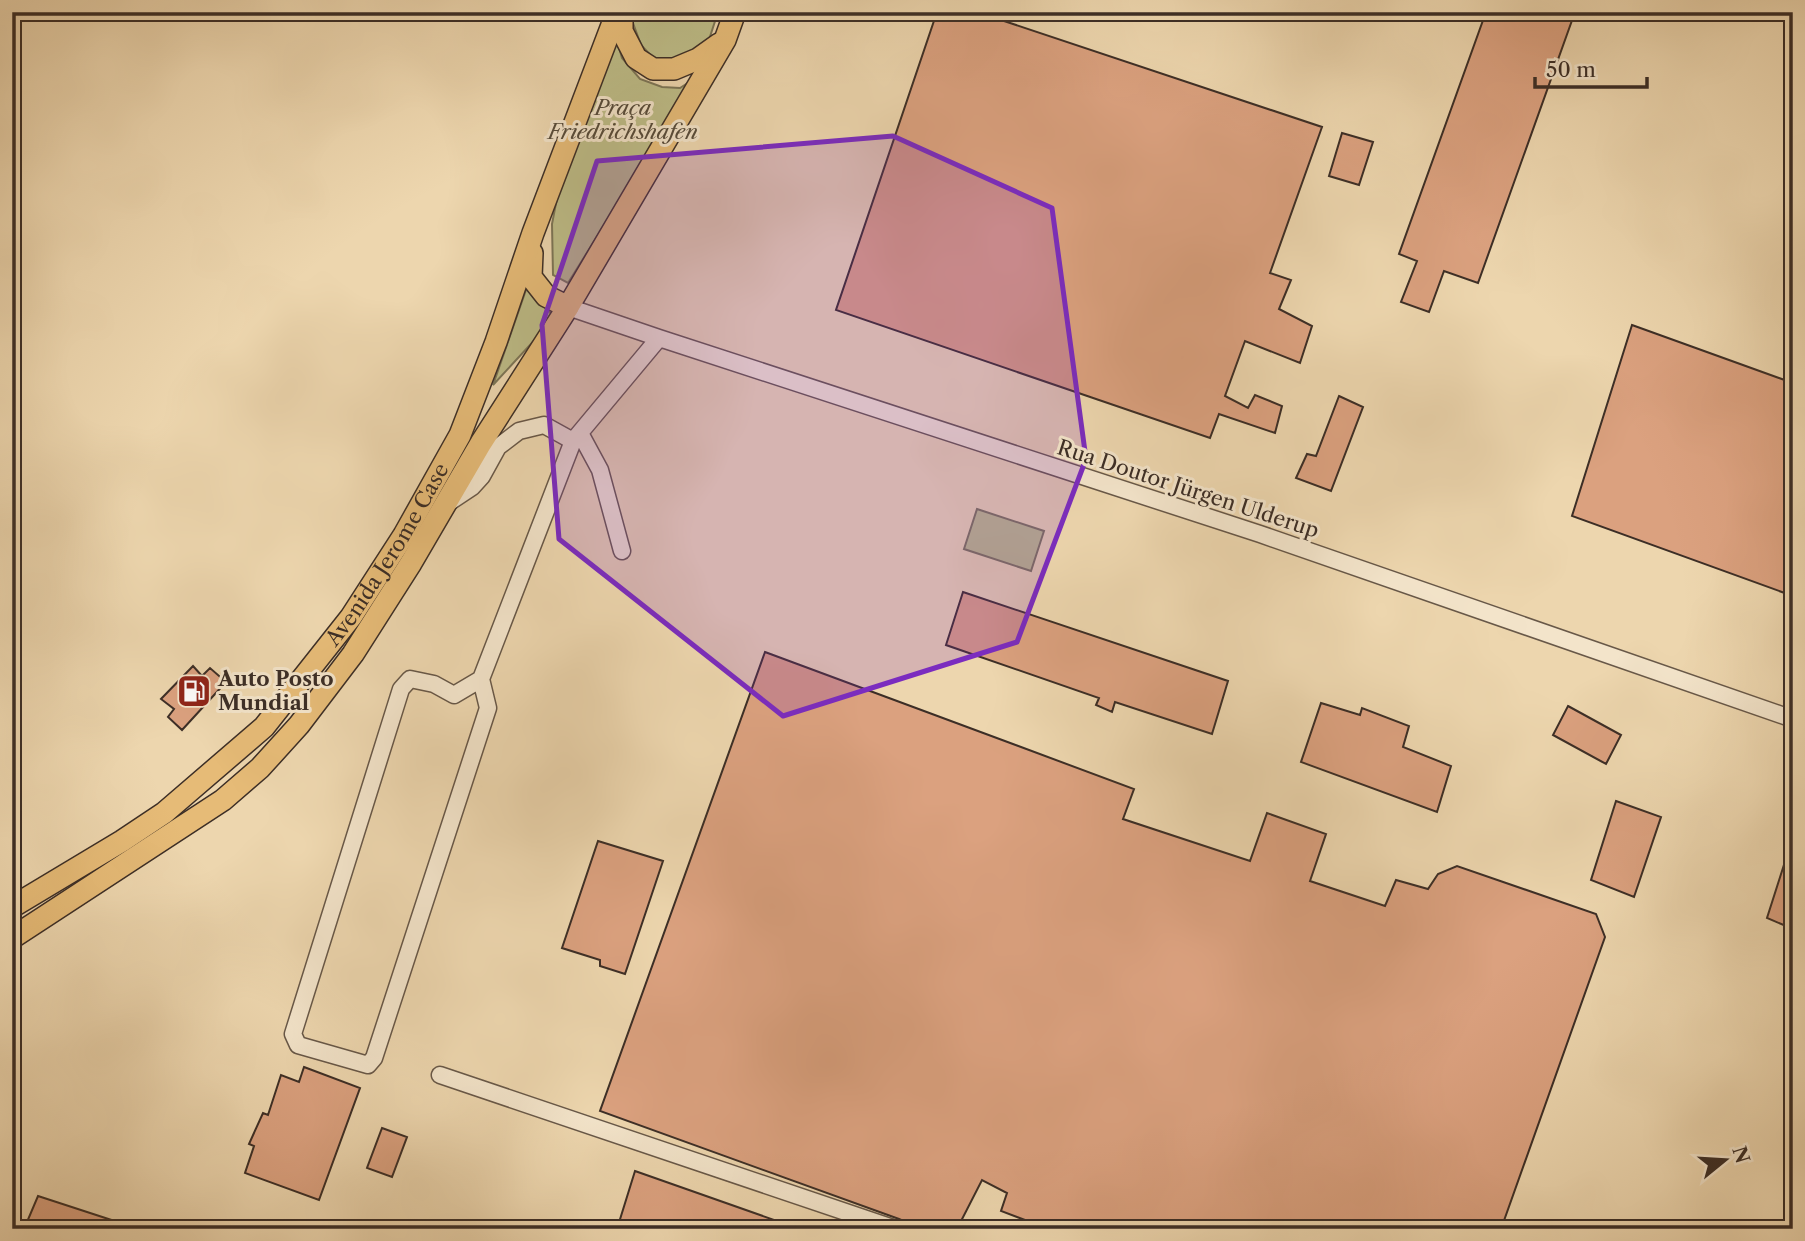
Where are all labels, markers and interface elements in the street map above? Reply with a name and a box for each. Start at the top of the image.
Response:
scale bar [1535,46,1647,90]
text: 50 m [1546,57,1596,82]
park label: Praça Friedrichshafen [546,95,698,144]
street label: Rua Doutor Jürgen Ulderup [1054,434,1322,543]
street label: Avenida Jerome Case [319,459,454,651]
place label: Auto Posto Mundial [217,666,334,715]
fuel station icon: Auto Posto Mundial [175,672,213,710]
north arrow [1689,1126,1759,1196]
text: N [1727,1143,1754,1166]

